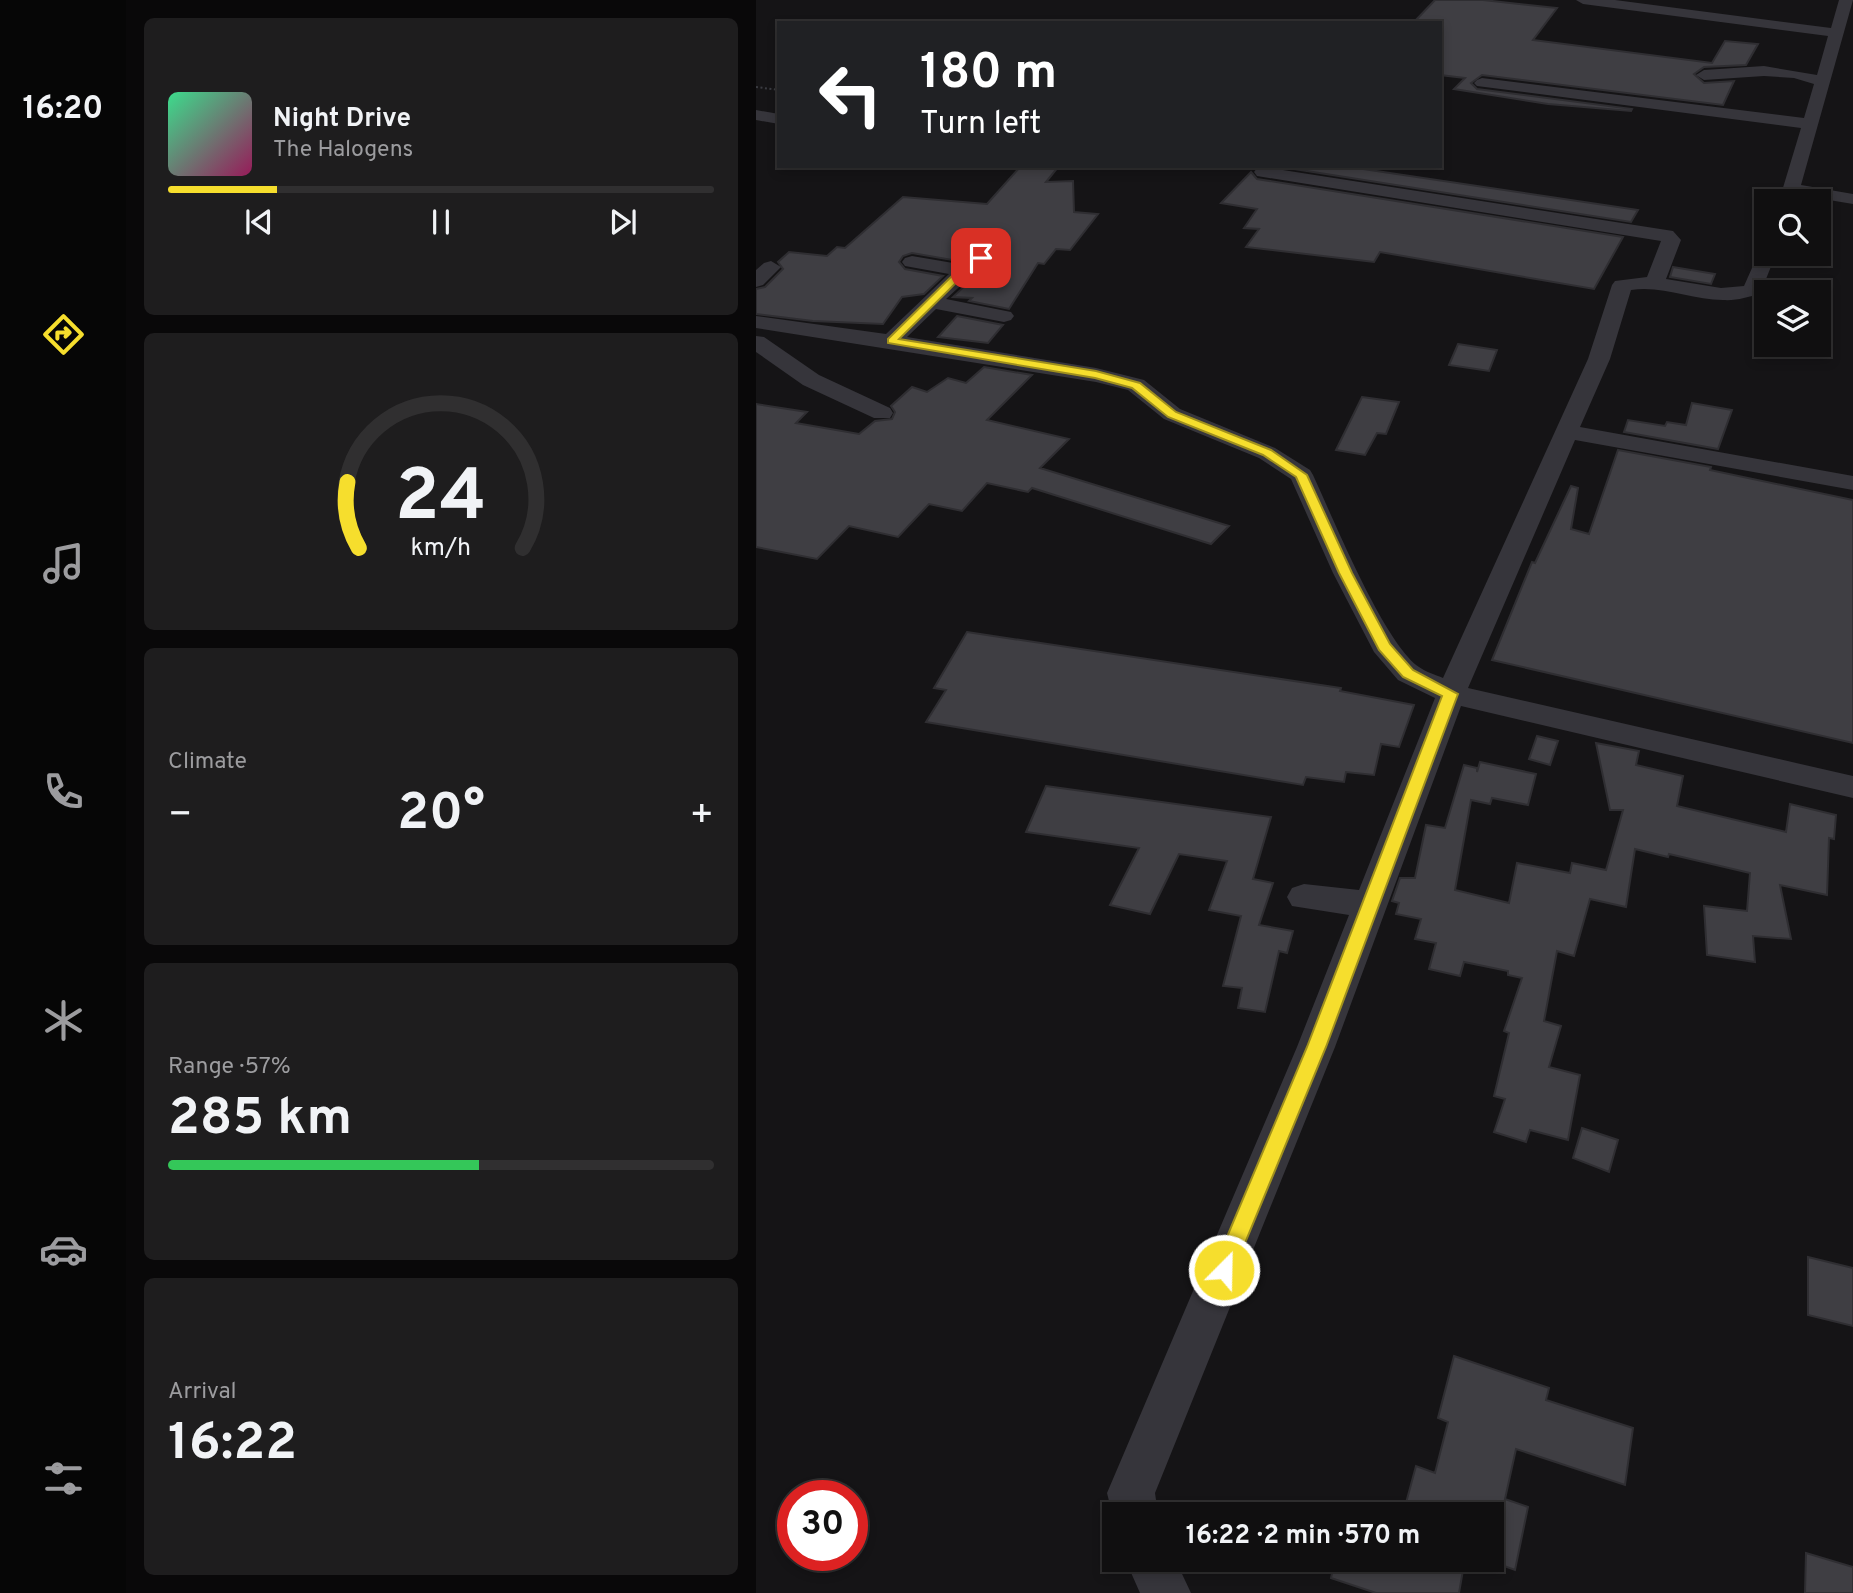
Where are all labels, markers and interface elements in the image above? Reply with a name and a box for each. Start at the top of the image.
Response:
text: 180 m [920,44,1057,106]
icon: left [805,49,896,140]
text: 16:20 [23,90,103,130]
text: Night Drive [273,103,411,136]
text: Turn left [920,105,1041,145]
text: The Halogens [273,136,413,165]
map controls [1754,189,1831,357]
button: search [1754,189,1831,266]
icon: previous [240,203,278,241]
icon: pause [422,203,460,241]
icon: next [604,203,642,241]
pin [951,228,1011,288]
icon: arrive [962,239,1000,277]
button: layers [1754,280,1831,357]
icon: directions [39,310,88,359]
text: 24 [395,454,487,546]
text: km/h [411,532,471,564]
icon: music [39,539,88,588]
text: Climate [168,748,247,777]
icon: phone [39,767,88,816]
text: 20° [397,782,485,848]
text: − [168,792,193,841]
text: + [689,792,714,841]
icon: climate [39,996,88,1045]
text: Range · 57% [168,1053,291,1082]
text: 285 km [168,1087,352,1153]
icon: car [39,1225,88,1274]
position arrow [1187,1233,1261,1307]
text: Arrival [168,1378,237,1407]
text: 16:22 [168,1412,297,1478]
icon: filters [39,1454,88,1503]
speed limit sign: 30 [777,1480,868,1571]
text: 16:22 · 2 min · 570 m [1186,1520,1420,1553]

